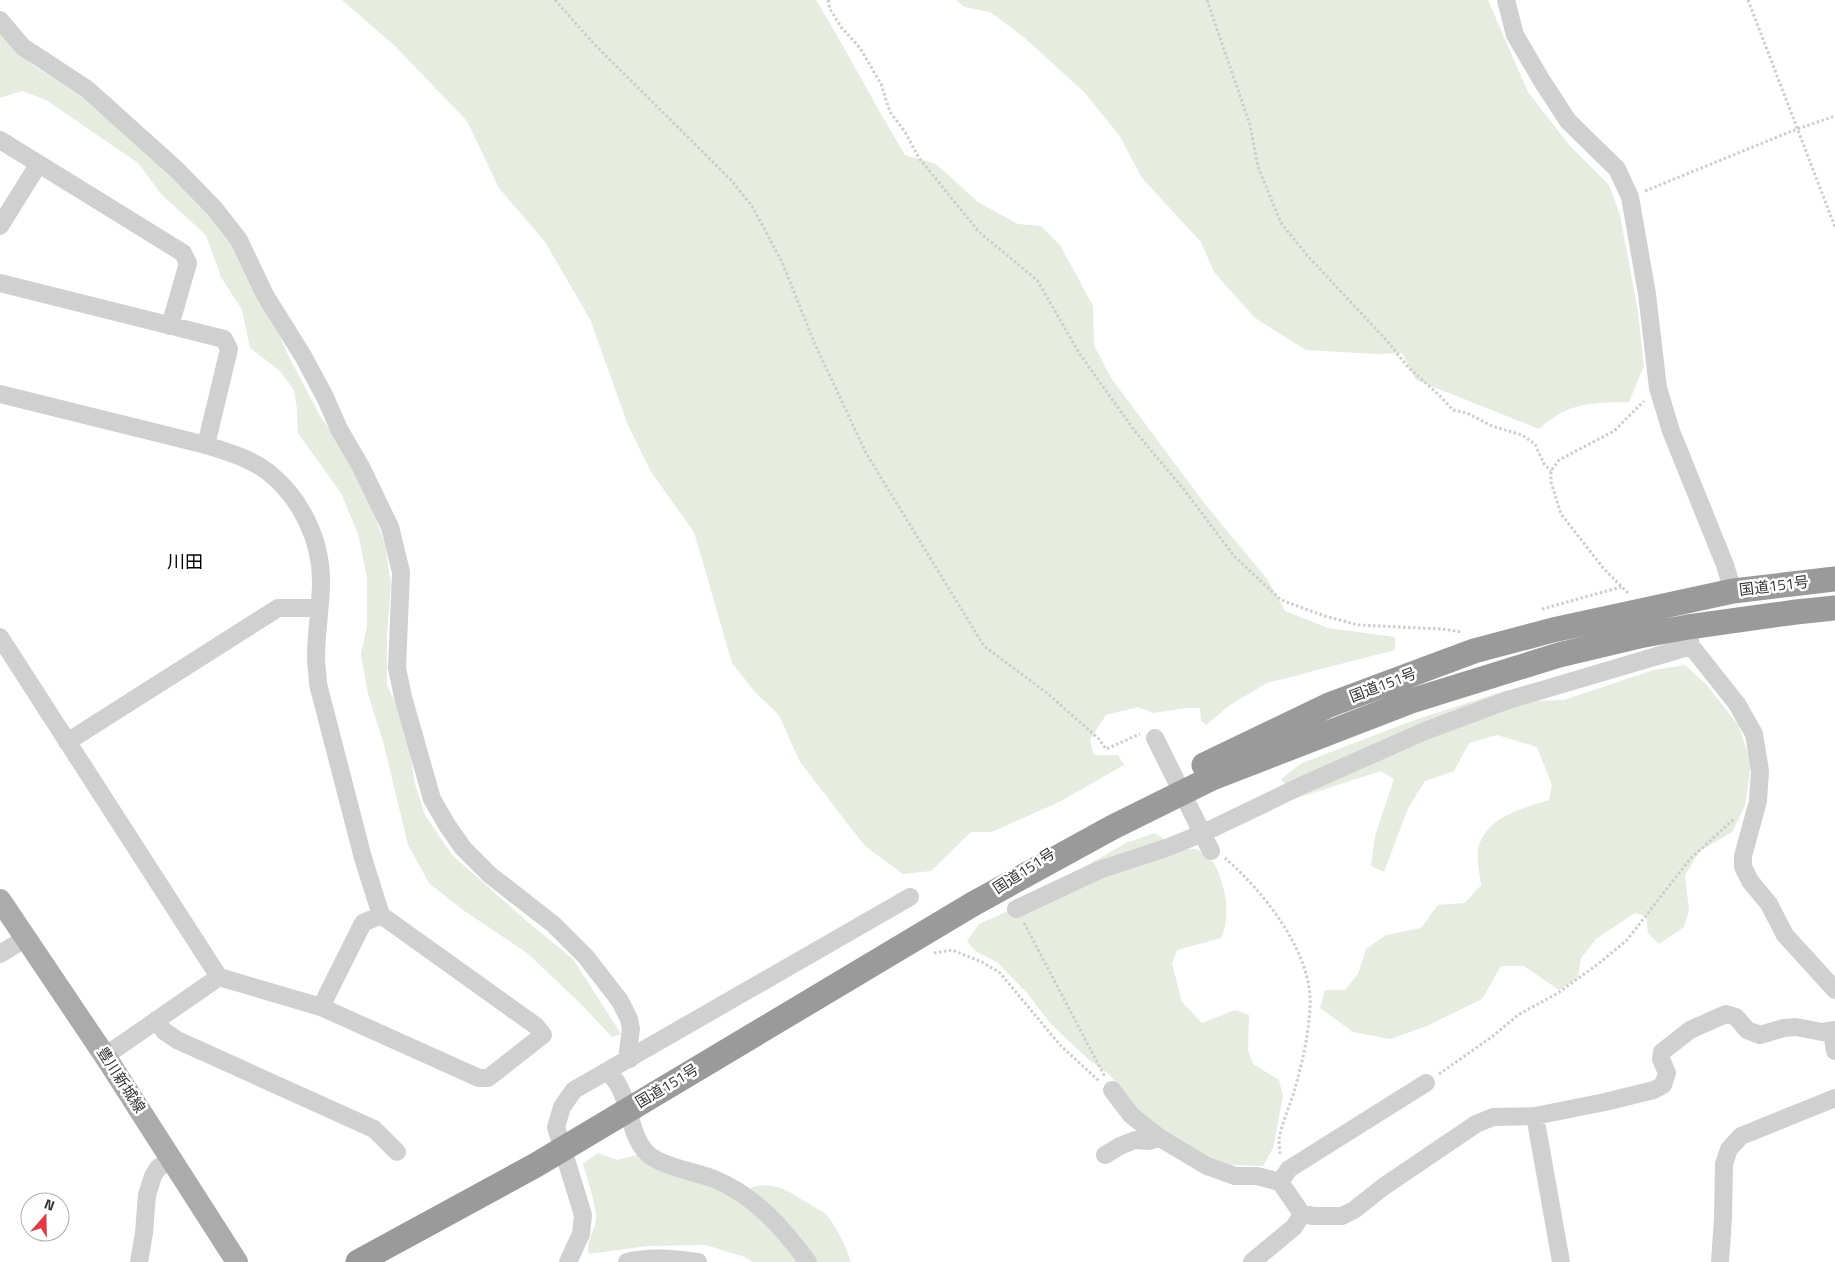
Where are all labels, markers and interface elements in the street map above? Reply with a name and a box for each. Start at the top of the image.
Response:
district label: 川田 [167,548,203,575]
street label: 国道151号 [1738,570,1810,601]
street label: 国道151号 [1346,661,1420,708]
street label: 国道151号 [988,842,1059,899]
street label: 豊川新城線 [91,1042,151,1117]
street label: 国道151号 [631,1058,703,1114]
north arrow [20,1192,70,1242]
text: N [41,1193,58,1216]

